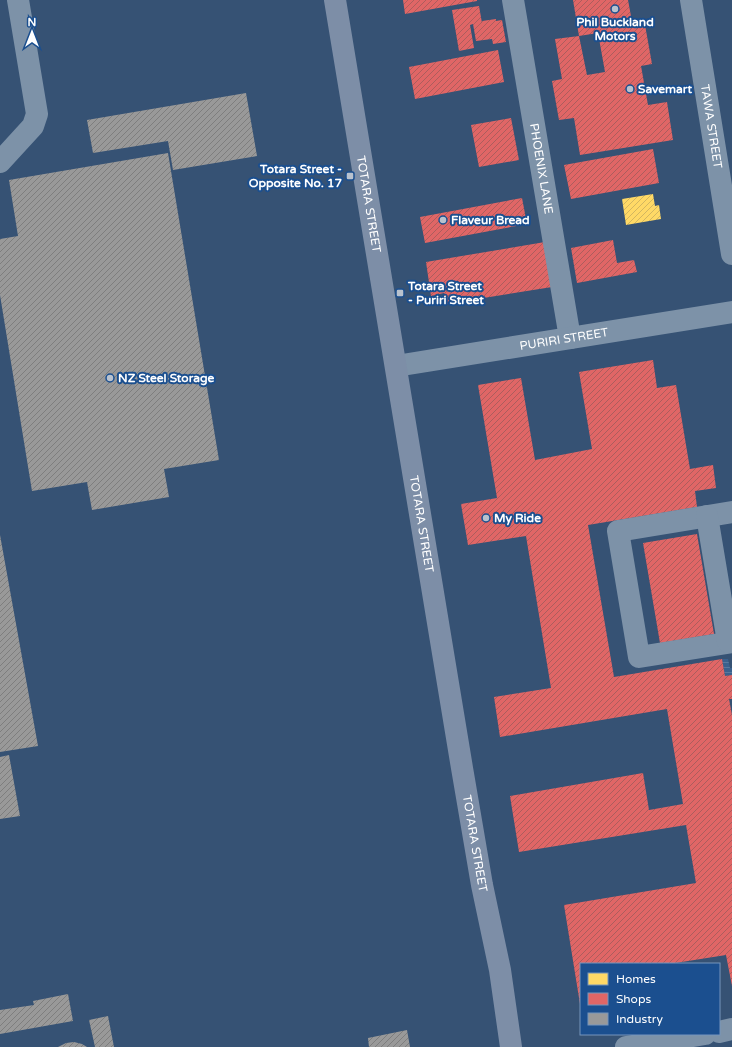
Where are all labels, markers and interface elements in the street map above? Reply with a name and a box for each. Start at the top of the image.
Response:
marker: Phil Buckland Motors [610,4,620,14]
north arrow [12,12,52,52]
place label: Phil Buckland Motors [576,15,654,43]
text: N [28,16,36,29]
place label: Savemart [638,82,692,96]
street label: TAWA STREET [698,83,725,170]
marker: Savemart [625,84,635,94]
street label: PHOENIX LANE [527,122,556,215]
street label: TOTARA STREET [354,155,384,254]
place label: Totara Street - Opposite No. 17 [249,162,342,191]
marker: Totara Street - Opposite No. 17 [345,171,355,181]
place label: Flaveur Bread [451,213,530,227]
marker: Flaveur Bread [438,215,448,225]
place label: Totara Street - Puriri Street [407,279,484,307]
marker: Totara Street - Puriri Street [395,288,405,298]
street label: PURIRI STREET [518,325,610,353]
place label: NZ Steel Storage [118,371,215,386]
marker: NZ Steel Storage [105,373,115,383]
street label: TOTARA STREET [407,474,437,574]
place label: My Ride [494,511,541,526]
marker: My Ride [481,513,491,523]
street label: TOTARA STREET [460,794,490,894]
legend [580,963,720,1035]
text: Homes [616,972,656,986]
text: Shops [616,992,651,1006]
text: Industry [616,1012,663,1026]

